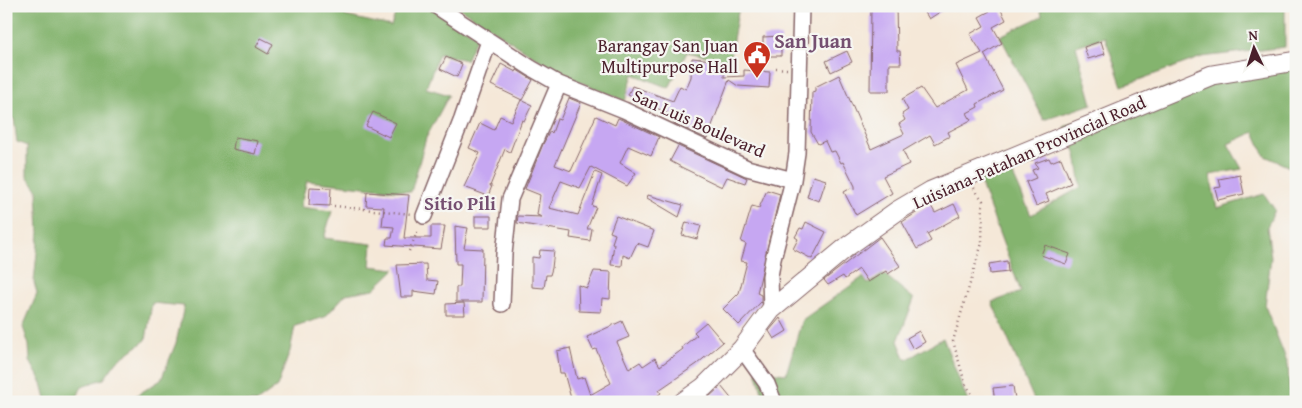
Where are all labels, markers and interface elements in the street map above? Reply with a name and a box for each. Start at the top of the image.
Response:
north arrow [1230,22,1280,72]
text: N [1248,25,1259,45]
district label: San Juan [774,26,852,55]
place label: Barangay San Juan Multipurpose Hall [598,32,738,80]
public building icon: Barangay San Juan Multipurpose Hall [742,40,772,79]
street label: San Luis Boulevard [628,82,770,164]
street label: Luisiana-Patahan Provincial Road [908,88,1150,216]
district label: Sitio Pili [424,189,496,217]

